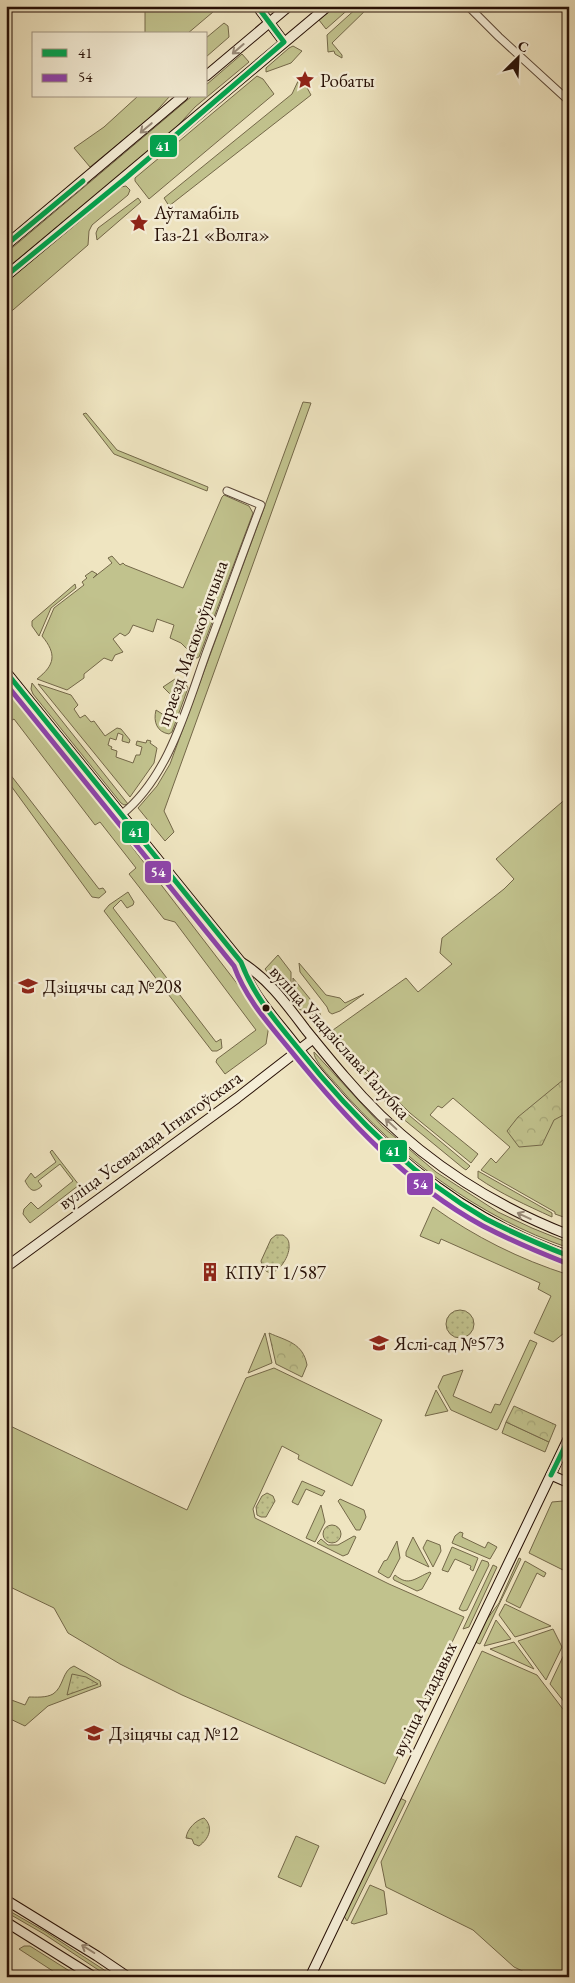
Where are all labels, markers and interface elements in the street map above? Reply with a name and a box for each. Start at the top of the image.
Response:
legend [32,32,208,98]
north arrow [492,32,542,82]
text: С [515,36,532,56]
text: 41 [78,43,92,62]
one-way arrow [231,43,244,55]
text: 54 [78,67,93,86]
place label: Робаты [320,68,375,93]
place icon: Робаты [294,69,316,91]
one-way arrow [140,123,153,134]
line badge: 41 [149,134,178,158]
text: 41 [156,137,170,155]
place label: Аўтамабіль Газ-21 «Волга» [153,200,270,247]
place icon: Аўтамабіль Газ-21 «Волга» [128,212,150,234]
street label: праезд Масюкоўшчына [150,556,234,729]
line badge: 41 [121,820,150,844]
text: 41 [129,823,143,841]
line badge: 54 [144,860,172,884]
text: 54 [151,863,166,881]
street label: вуліца Уладзіслава Галубка [264,959,416,1125]
place label: Дзіцячы сад №208 [43,974,182,999]
school or university icon: Дзіцячы сад №208 [17,975,39,997]
unlabelled marker [261,1003,271,1013]
street label: вуліца Усевалада Ігнатоўскага [53,1065,247,1215]
one-way arrow [384,1118,397,1130]
line badge: 41 [379,1139,408,1163]
text: 41 [386,1142,400,1160]
line badge: 54 [406,1172,434,1196]
text: 54 [413,1175,428,1193]
one-way arrow [517,1211,532,1220]
place label: КПУТ 1/587 [225,1260,327,1285]
building icon: КПУТ 1/587 [199,1261,221,1283]
place label: Яслі-сад №573 [393,1331,504,1356]
school or university icon: Яслі-сад №573 [368,1332,390,1354]
street label: вуліца Аладавых [385,1637,463,1760]
place label: Дзіцячы сад №12 [109,1721,239,1746]
school or university icon: Дзіцячы сад №12 [83,1722,105,1744]
one-way arrow [81,1944,95,1954]

